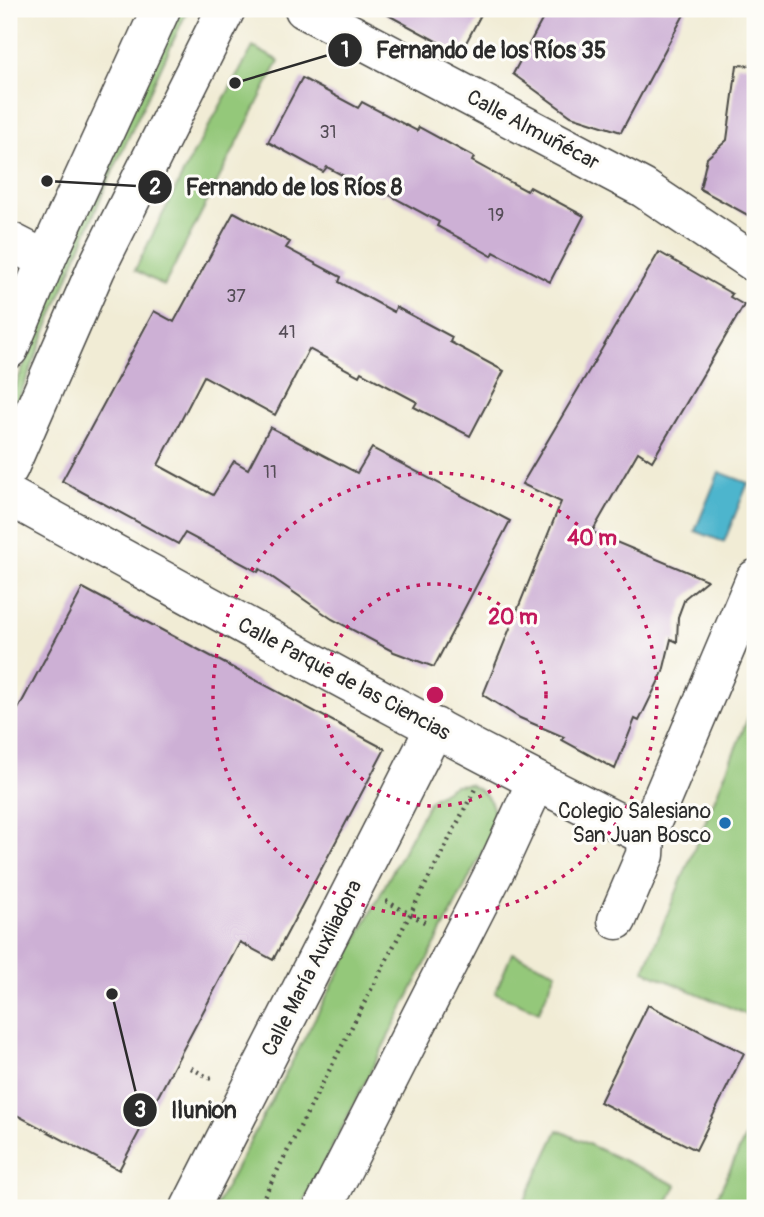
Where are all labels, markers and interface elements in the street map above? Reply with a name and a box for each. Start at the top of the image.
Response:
callout: Fernando de los Ríos 35 [327,28,621,72]
text: Fernando de los Ríos 35 [376,36,606,65]
text: 1 [341,37,349,64]
street label: Calle Almuñécar [462,84,605,177]
house number: 31 [319,121,337,144]
callout: Fernando de los Ríos 8 [137,165,417,209]
text: Fernando de los Ríos 8 [186,173,403,202]
text: 2 [149,174,161,201]
house number: 19 [488,204,504,227]
house number: 37 [226,285,246,308]
house number: 41 [278,321,296,344]
house number: 11 [263,461,277,484]
text: 40 m [567,525,617,552]
text: 20 m [488,604,538,631]
street label: Calle Parque de las Ciencias [233,611,456,747]
centre of rings [423,683,447,707]
place label: Colegio Salesiano San Juan Bosco [558,798,711,849]
marker: Colegio Salesiano San Juan Bosco [717,815,733,831]
street label: Calle María Auxiliadora [256,875,368,1061]
callout: Ilunion [122,1088,251,1132]
text: Ilunion [171,1096,237,1125]
text: 3 [134,1097,146,1124]

